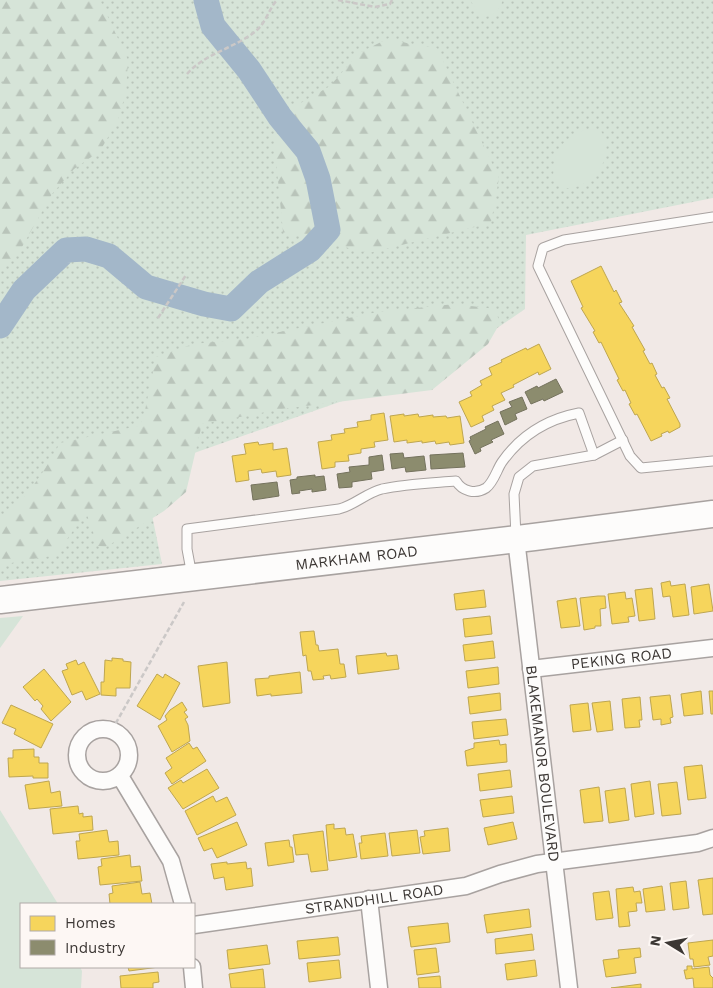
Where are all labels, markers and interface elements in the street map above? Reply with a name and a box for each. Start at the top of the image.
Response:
street label: MARKHAM ROAD [294,542,419,574]
street label: PEKING ROAD [570,644,673,673]
street label: BLAKEMANOR BOULEVARD [522,664,563,863]
street label: STRANDHILL ROAD [304,880,445,918]
legend [20,903,195,968]
text: Homes [65,914,116,932]
north arrow [643,918,693,968]
text: N [646,934,664,947]
text: Industry [65,939,126,957]

